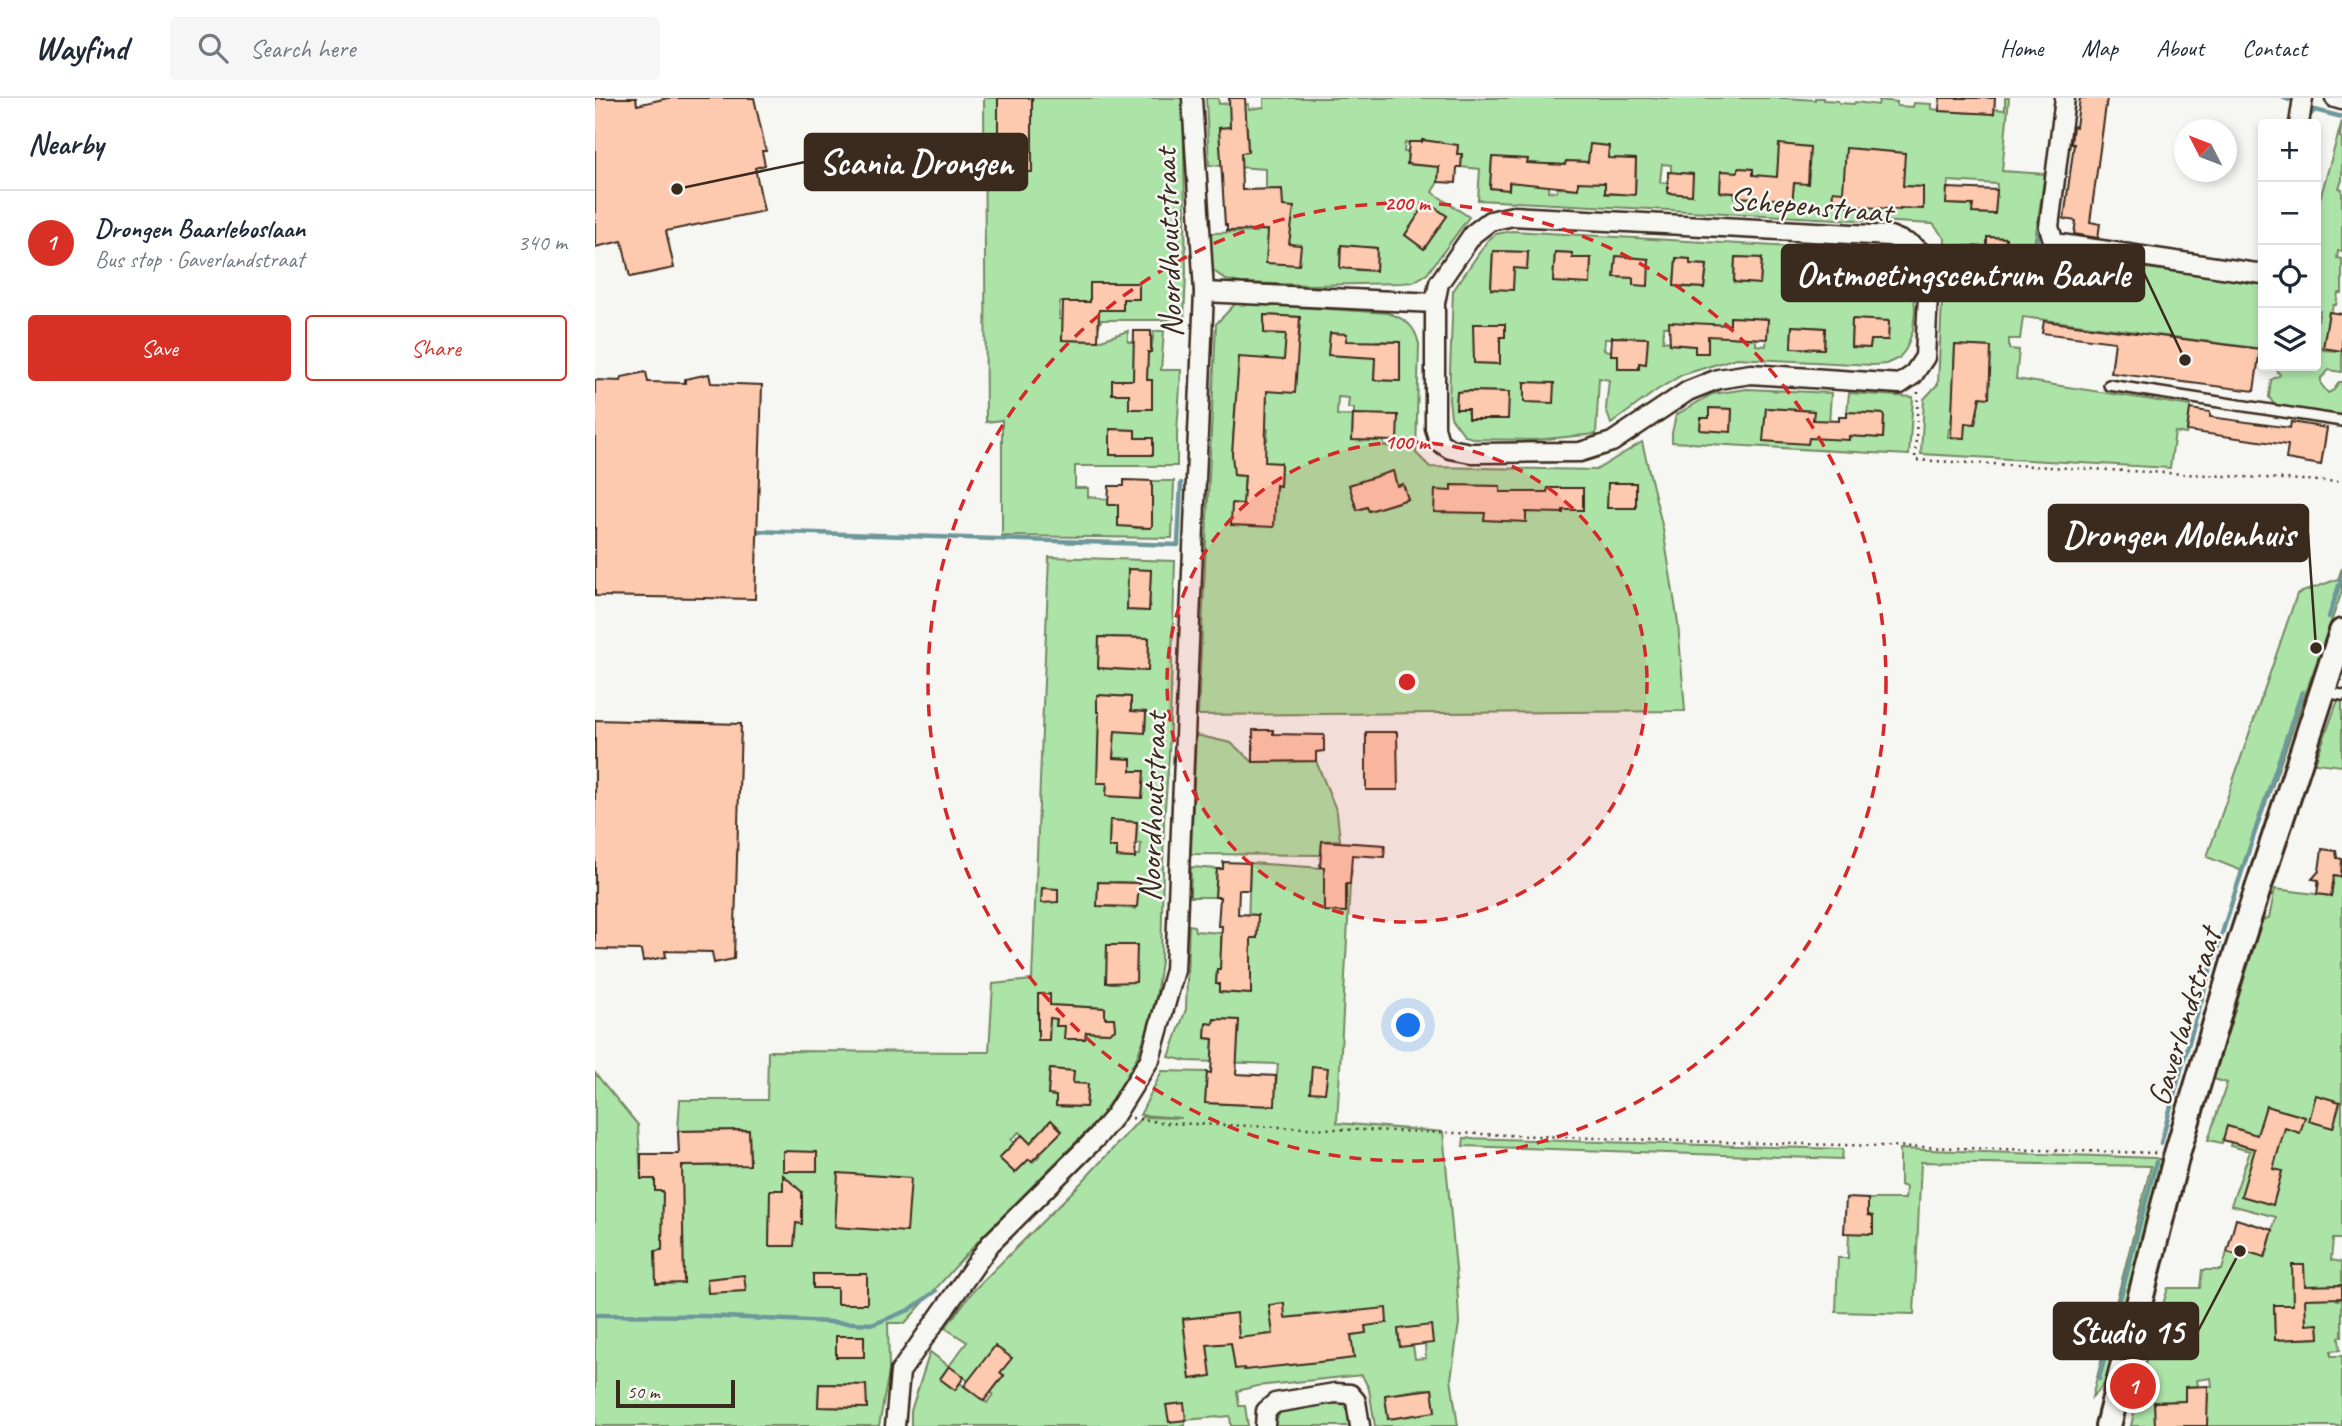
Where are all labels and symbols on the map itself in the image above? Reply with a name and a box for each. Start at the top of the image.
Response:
north arrow [2174,119,2237,182]
callout: Scania Drongen [805,134,1027,190]
text: Scania Drongen [819,140,1015,185]
street label: Noordhoutstraat [1144,145,1192,338]
street label: Schepenstraat [1728,177,1897,233]
text: 200 m [1384,190,1432,216]
callout: Ontmoetingscentrum Baarle [1782,245,2144,301]
text: Ontmoetingscentrum Baarle [1796,252,2132,297]
text: 100 m [1384,429,1432,455]
callout: Drongen Molenhuis [2049,505,2308,561]
text: Drongen Molenhuis [2063,512,2299,557]
centre of rings [1395,670,1419,694]
street label: Noordhoutstraat [1128,709,1176,902]
street label: Gaverlandstraat [2137,919,2232,1111]
your location [1391,1008,1425,1042]
callout: Studio 15 [2054,1303,2198,1359]
text: Studio 15 [2068,1309,2187,1354]
pin: 1 [2110,1360,2156,1412]
scale bar [616,1377,735,1409]

